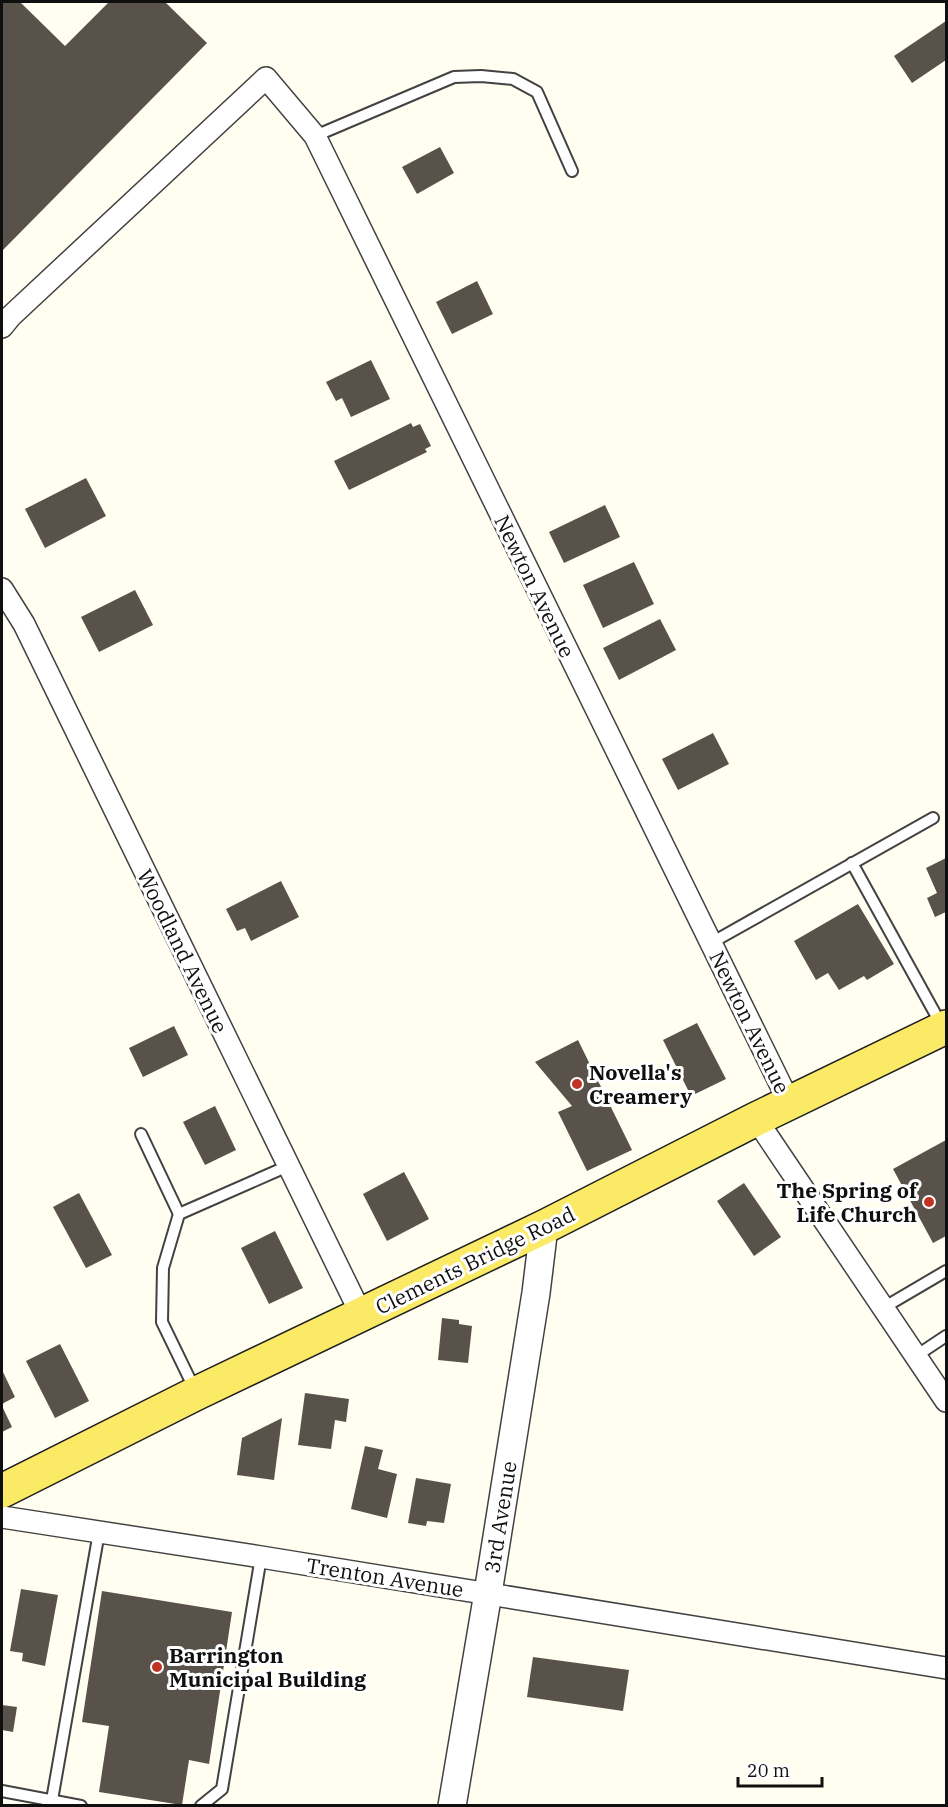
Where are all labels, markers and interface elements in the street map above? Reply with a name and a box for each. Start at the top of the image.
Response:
street label: Newton Avenue [488,510,582,662]
street label: Woodland Avenue [131,864,235,1038]
street label: Newton Avenue [703,946,797,1098]
place label: Novella's Creamery [589,1058,692,1110]
marker: Novella's Creamery [570,1077,584,1091]
place label: The Spring of Life Church [776,1176,919,1228]
marker: The Spring of Life Church [922,1195,936,1209]
street label: Clements Bridge Road [371,1199,580,1321]
street label: 3rd Avenue [477,1459,523,1575]
street label: Trenton Avenue [304,1551,466,1603]
place label: Barrington Municipal Building [169,1641,367,1693]
marker: Barrington Municipal Building [150,1660,164,1674]
scale bar [738,1750,822,1788]
text: 20 m [747,1759,790,1782]

